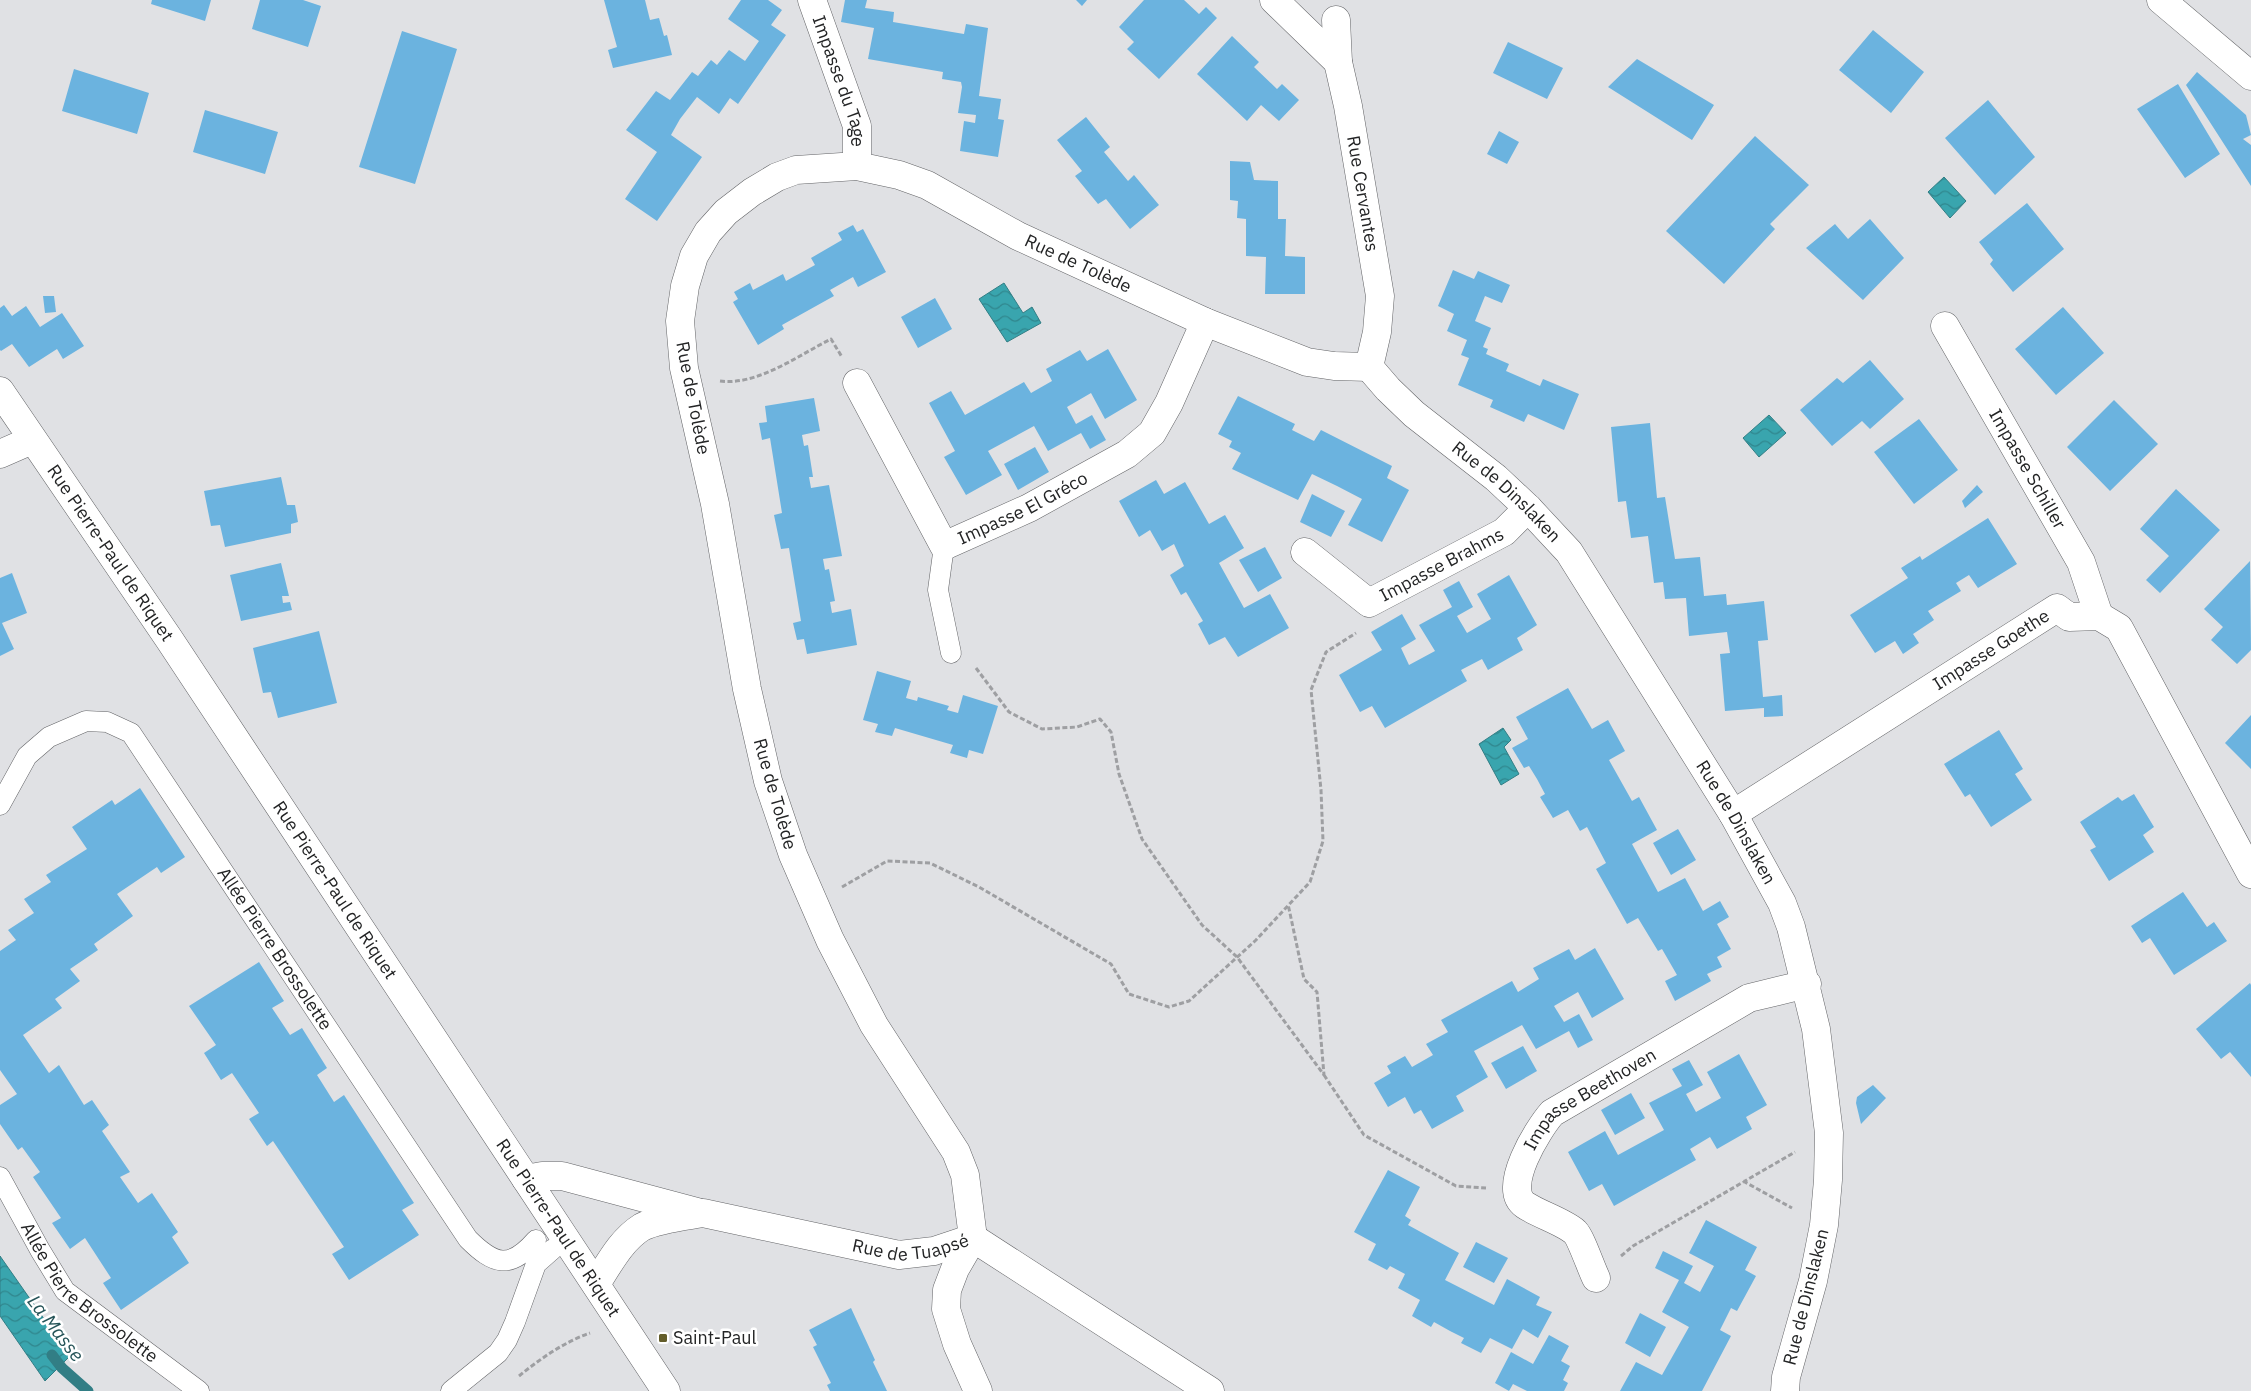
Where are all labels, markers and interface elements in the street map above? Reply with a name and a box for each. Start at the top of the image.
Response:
street label: Impasse du Tage [807,12,869,147]
street label: Rue Cervantes [1342,134,1384,253]
street label: Rue de Tolède [1021,229,1135,298]
street label: Rue de Tolède [671,339,716,457]
street label: Impasse Schiller [1984,404,2072,533]
street label: Rue de Dinslaken [1447,436,1566,547]
street label: Rue Pierre-Paul de Riquet [42,460,179,645]
street label: Impasse El Gréco [954,466,1091,549]
street label: Impasse Brahms [1375,522,1508,606]
street label: Impasse Goethe [1928,604,2054,695]
street label: Rue de Tolède [749,736,802,852]
street label: Rue de Dinslaken [1691,756,1781,888]
street label: Rue Pierre-Paul de Riquet [268,796,403,983]
street label: Allée Pierre Brossolette [213,863,338,1034]
street label: Impasse Beethoven [1518,1043,1660,1154]
street label: Rue Pierre-Paul de Riquet [491,1134,626,1321]
street label: Allée Pierre Brossolette [16,1218,163,1368]
street label: Rue de Dinslaken [1777,1226,1834,1367]
street label: Rue de Tuapsé [850,1228,972,1266]
water label: La Masse [23,1290,90,1366]
place label: Saint-Paul [673,1326,756,1349]
marker: Saint-Paul [657,1332,669,1344]

